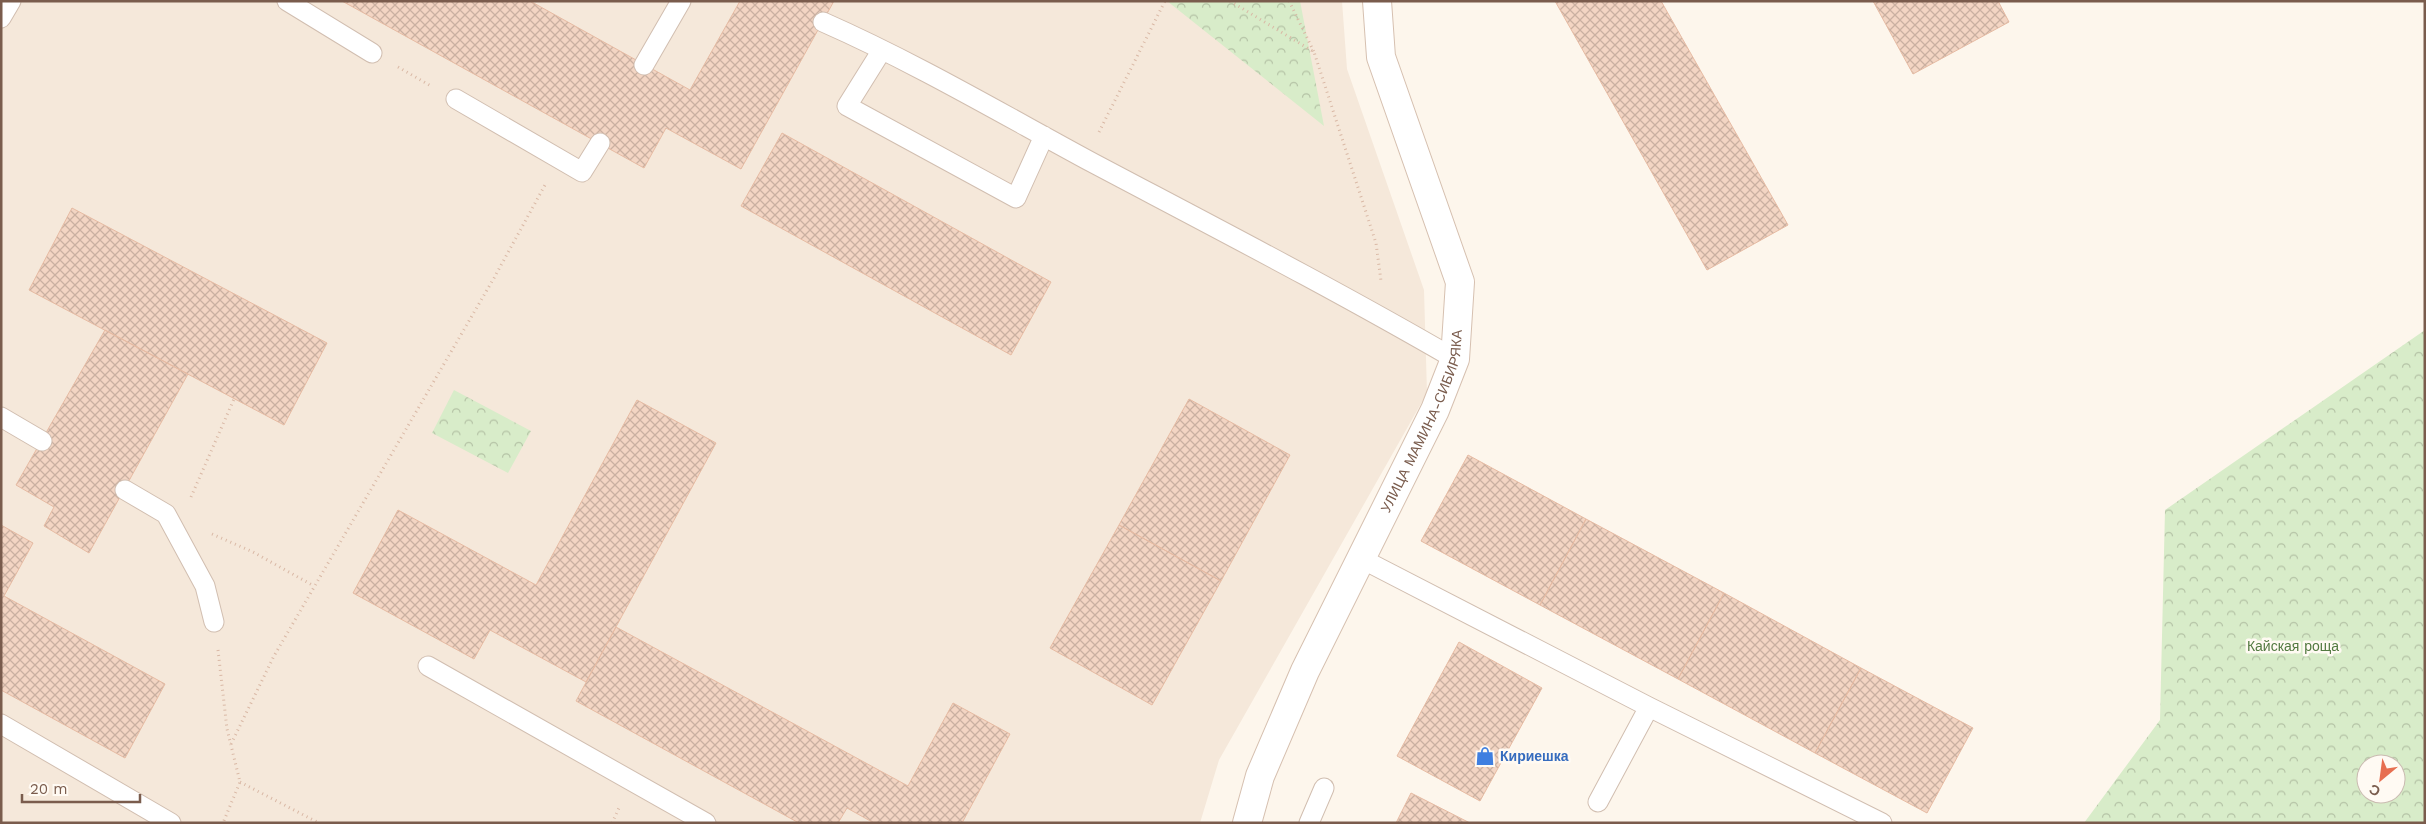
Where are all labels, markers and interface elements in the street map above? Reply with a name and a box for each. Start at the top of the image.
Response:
street label: УЛИЦА МАМИНА-СИБИРЯКА [1377,328,1465,515]
park label: Кайская роща [2247,638,2339,654]
shop icon: Кириешка [1474,745,1496,767]
place label: Кириешка [1500,748,1569,764]
north arrow [2356,754,2406,804]
scale bar [22,772,140,804]
text: 20 m [30,780,68,798]
text: С [2366,781,2383,800]

